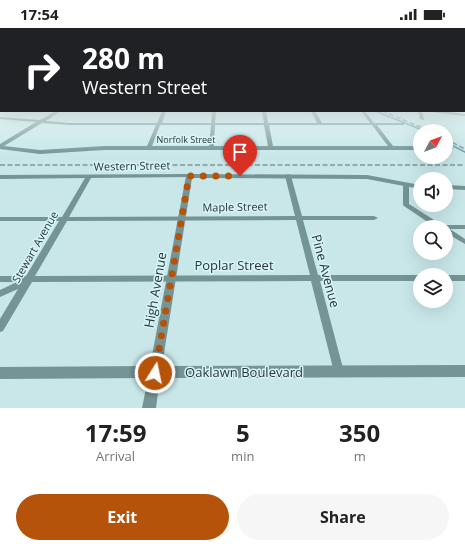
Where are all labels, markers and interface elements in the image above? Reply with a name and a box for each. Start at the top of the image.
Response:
text: 17:54 [20,4,59,24]
text: 280 m [82,39,165,77]
icon: right [16,44,68,96]
text: Western Street [82,75,207,99]
north arrow [413,124,453,164]
map controls [413,124,453,308]
street label: Norfolk Street [157,133,215,146]
pin [223,135,257,176]
icon: arrive [229,141,251,163]
street label: Western Street [94,157,170,174]
button: sound [413,172,453,212]
street label: Maple Street [202,198,268,215]
street label: Stewart Avenue [8,208,61,285]
button: search [413,220,453,260]
street label: Pine Avenue [308,232,344,310]
street label: High Avenue [139,251,171,329]
street label: Poplar Street [194,256,274,274]
button: layers [413,268,453,308]
position arrow [134,352,176,394]
street label: Oaklawn Boulevard [185,363,303,381]
text: 17:59 [85,416,146,449]
text: 5 [236,416,250,449]
text: 350 [339,416,380,449]
text: Arrival [96,447,135,465]
text: min [231,447,254,465]
text: m [354,447,366,465]
button: Exit [16,494,229,540]
button: Share [237,494,449,540]

